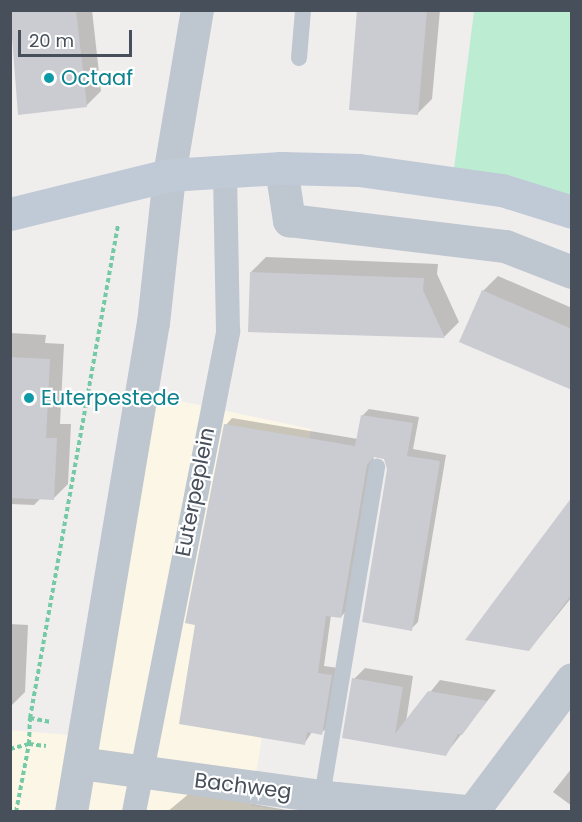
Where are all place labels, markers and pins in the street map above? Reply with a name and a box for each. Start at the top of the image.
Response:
place label: Octaaf [61,65,133,91]
marker: Octaaf [42,71,56,85]
place label: Euterpestede [41,385,180,411]
marker: Euterpestede [22,391,36,405]

